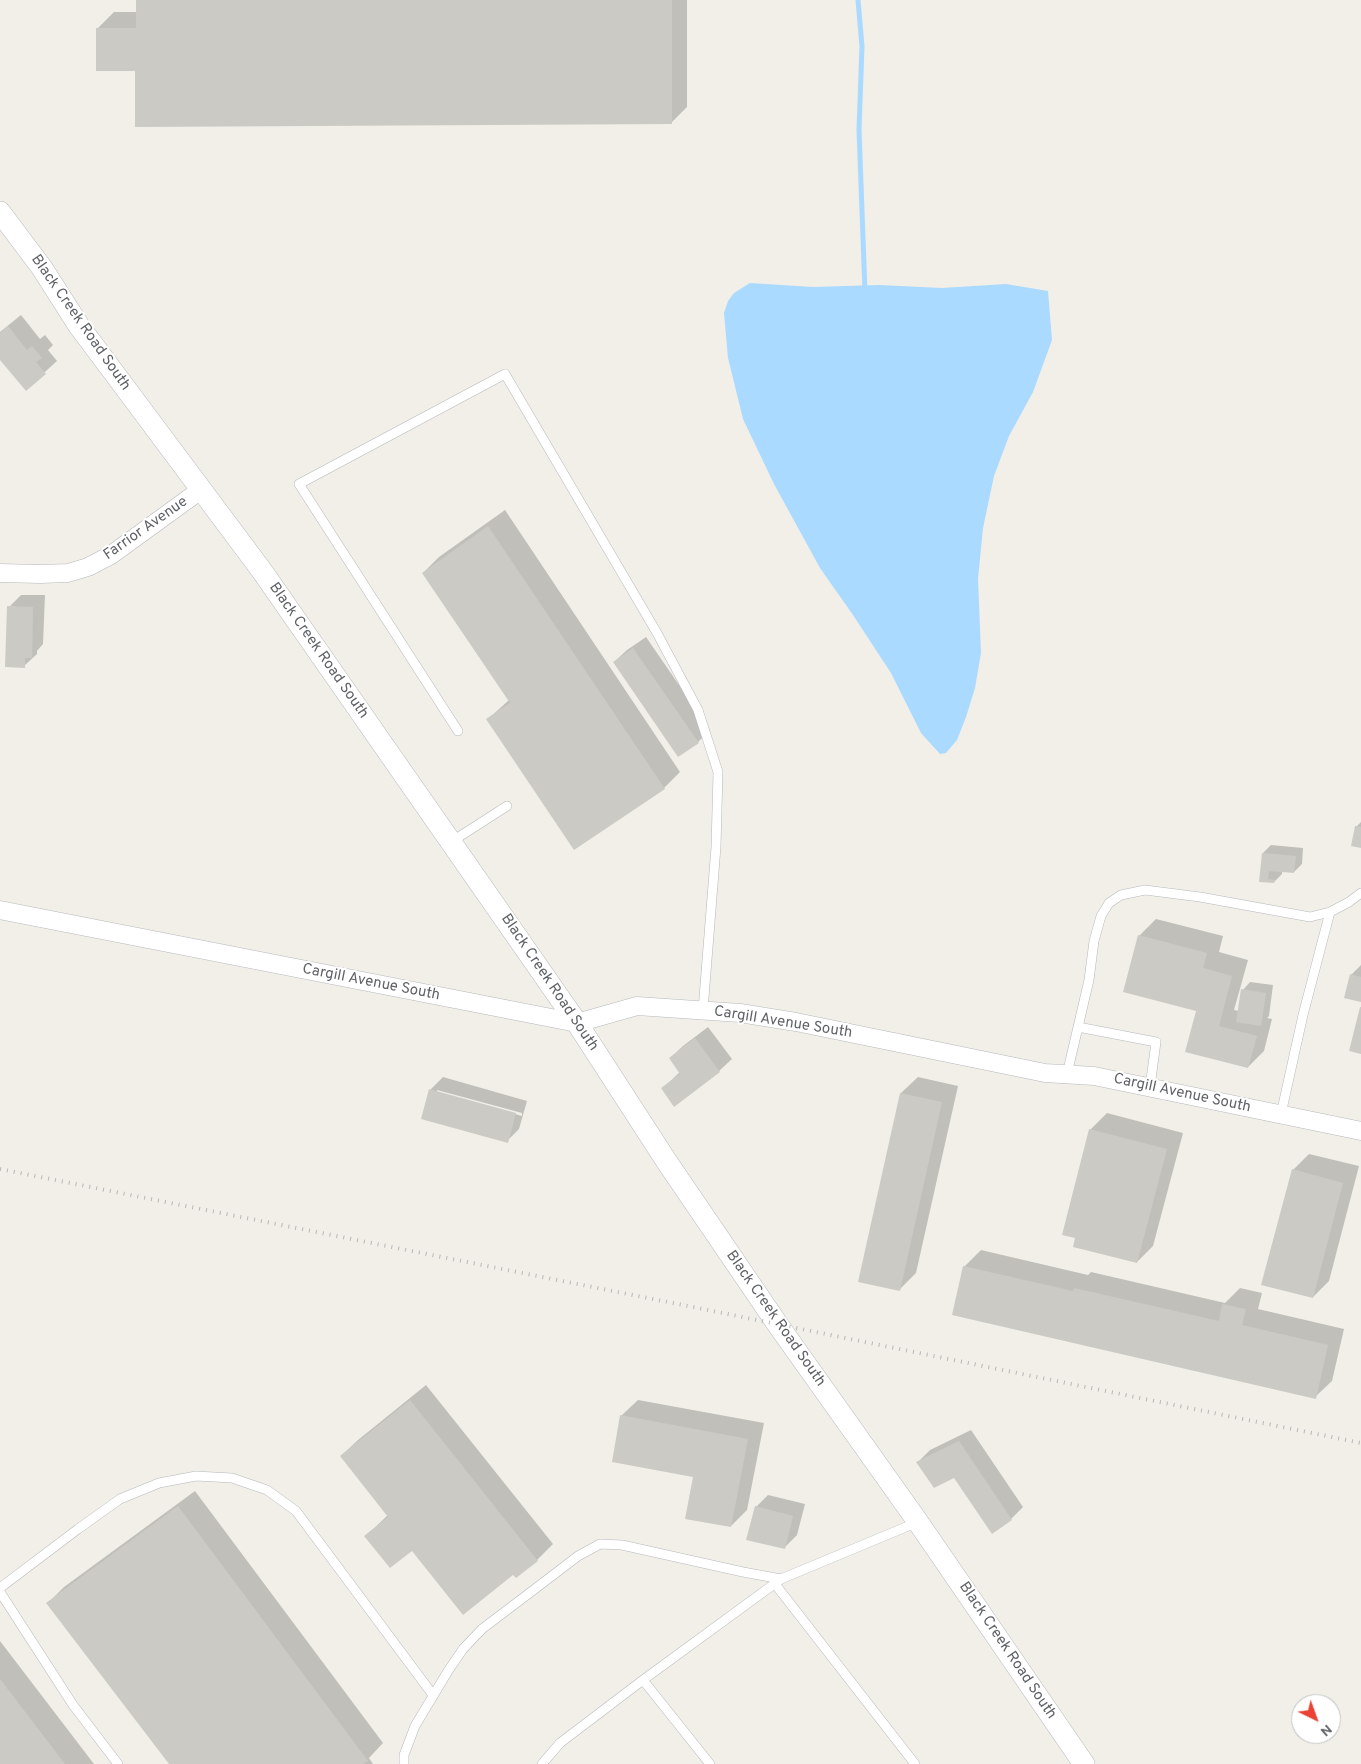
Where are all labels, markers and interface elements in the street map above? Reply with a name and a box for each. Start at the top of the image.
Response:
street label: Black Creek Road South [26,252,134,394]
street label: Farrior Avenue [101,493,191,565]
street label: Black Creek Road South [264,580,372,722]
street label: Black Creek Road South [496,911,602,1055]
street label: Cargill Avenue South [301,961,441,1005]
street label: Cargill Avenue South [713,1003,853,1043]
street label: Cargill Avenue South [1112,1071,1252,1117]
street label: Black Creek Road South [721,1248,829,1390]
street label: Black Creek Road South [954,1579,1060,1723]
north arrow [1291,1694,1341,1744]
text: N [1316,1720,1335,1739]

